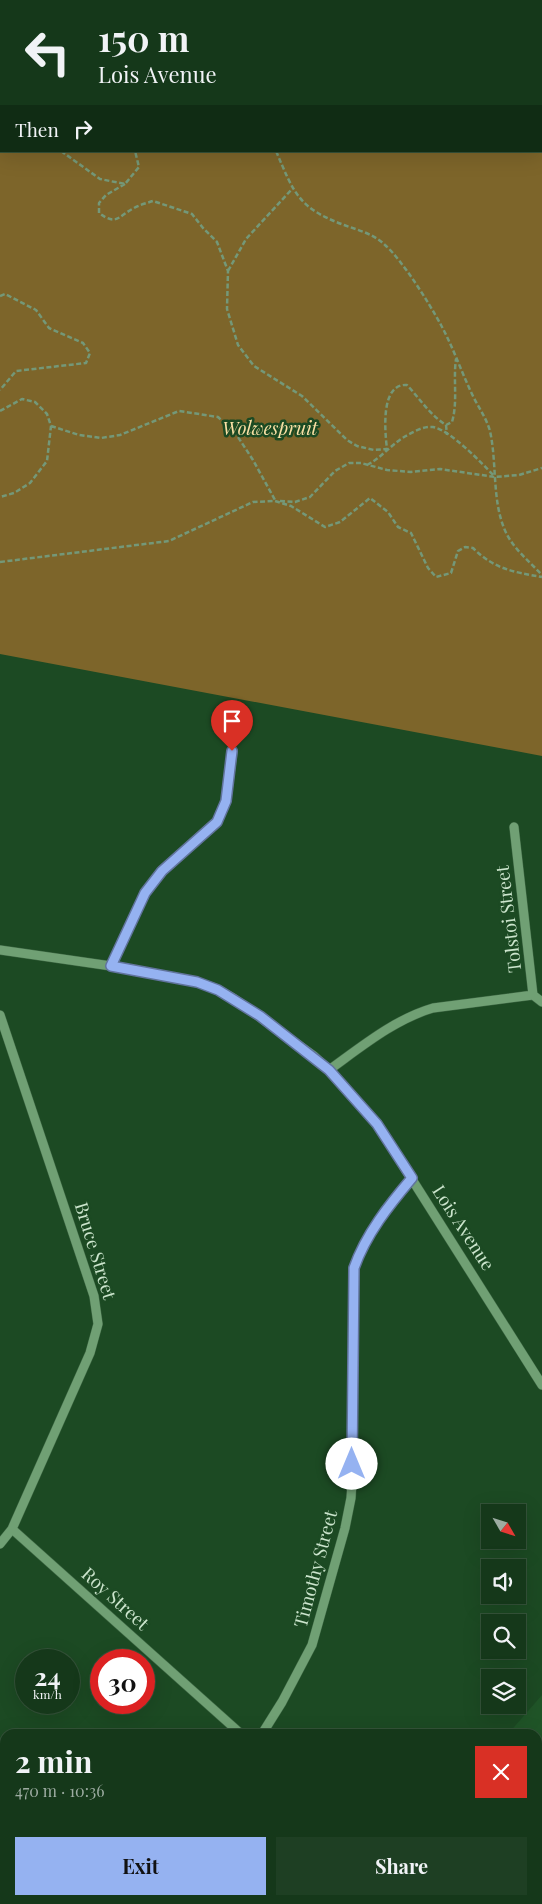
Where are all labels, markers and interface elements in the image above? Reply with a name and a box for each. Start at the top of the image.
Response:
text: 150 m [98,14,189,61]
icon: left [15,20,80,85]
text: Lois Avenue [98,59,217,89]
icon: right [69,115,97,143]
text: Then [15,116,59,142]
park label: Wolwespruit [222,416,319,440]
pin [211,700,253,751]
icon: arrive [218,707,246,735]
street label: Tolstoi Street [489,864,526,974]
street label: Lois Avenue [427,1180,500,1275]
street label: Bruce Street [70,1199,122,1303]
position arrow [325,1437,377,1489]
north arrow [481,1504,526,1549]
map controls [481,1504,526,1714]
street label: Timothy Street [288,1507,342,1630]
button: sound [481,1559,526,1604]
street label: Roy Street [77,1562,155,1635]
button: search [481,1614,526,1659]
speed limit sign: 30 [90,1649,155,1714]
text: 24 [34,1659,61,1692]
button: layers [481,1669,526,1714]
text: km/h [33,1686,62,1702]
text: 2 min [15,1741,92,1781]
button: close [475,1746,527,1798]
text: 470 m · 10:36 [15,1780,104,1801]
button: Exit [15,1837,266,1895]
button: Share [276,1837,527,1895]

